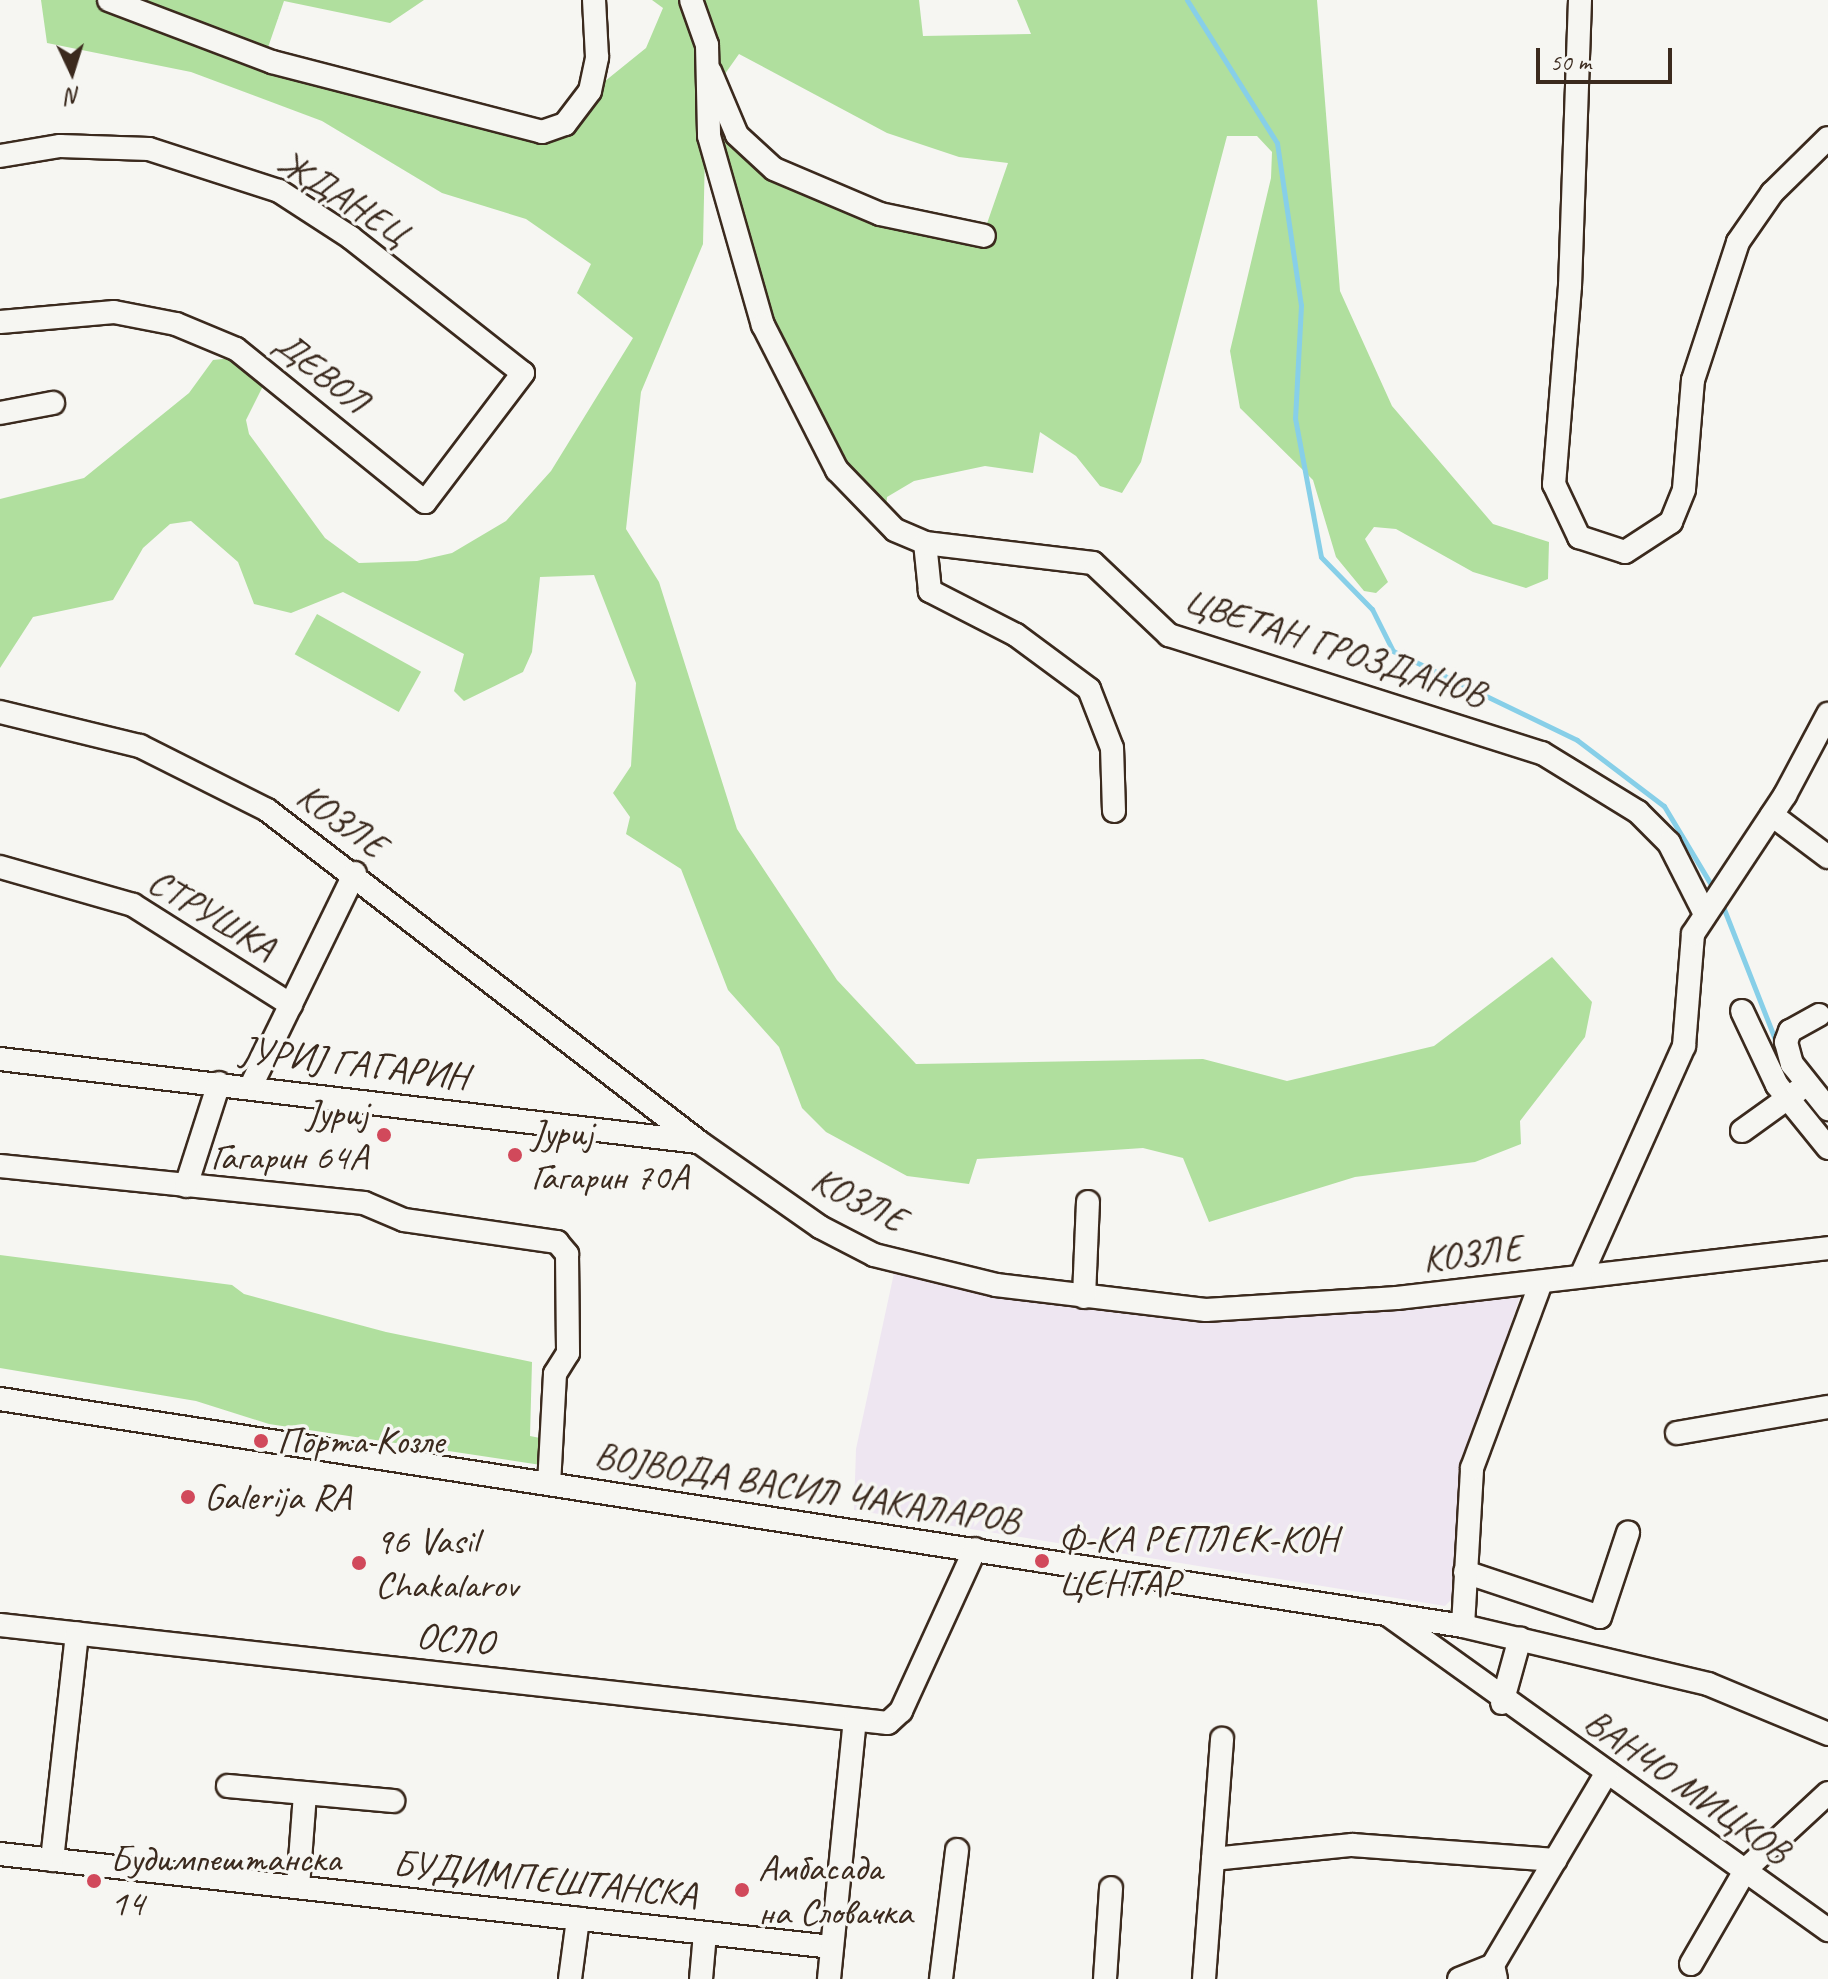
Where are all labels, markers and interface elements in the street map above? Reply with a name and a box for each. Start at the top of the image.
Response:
north arrow [32,32,112,112]
scale bar [1540,32,1676,82]
text: 50 m [1550,47,1591,77]
text: N [66,82,81,110]
street label: ЖДАНЕЦ [269,139,417,255]
street label: ДЕВОЛ [266,320,378,424]
street label: ЦВЕТАН ГРОЗДАНОВ [1180,577,1490,717]
street label: КОЗЛЕ [288,772,396,868]
street label: СТРУШКА [140,858,284,970]
street label: ЈУРИЈ ГАГАРИН [238,1026,470,1100]
place label: Јуриј Гагарин 64А [210,1090,368,1180]
place label: Јуриј Гагарин 70А [531,1110,689,1200]
marker: Јуриј Гагарин 64А [375,1126,393,1144]
marker: Јуриј Гагарин 70А [506,1146,524,1164]
street label: КОЗЛЕ [804,1156,914,1242]
street label: КОЗЛЕ [1420,1224,1524,1282]
place label: Порта Козле [277,1418,439,1464]
marker: Порта Козле [252,1432,270,1450]
street label: ВОЈВОДА ВАСИЛ ЧАКАЛАРОВ [591,1432,1023,1544]
place label: Galerija RA [204,1474,351,1520]
marker: Galerija RA [179,1488,197,1506]
place label: Ф-КА РЕПЛЕК-КОН ЦЕНТАР [1058,1516,1338,1606]
place label: 96 Vasil Chakalarov [375,1518,518,1608]
marker: Ф-КА РЕПЛЕК-КОН ЦЕНТАР [1033,1552,1051,1570]
marker: 96 Vasil Chakalarov [350,1554,368,1572]
street label: ОСЛО [414,1612,496,1666]
street label: ВАНЧО МИЦКОВ [1575,1698,1799,1874]
place label: Будимпештанска 14 [110,1836,341,1926]
street label: БУДИМПЕШТАНСКА [391,1840,699,1918]
place label: Амбасада на Словачка [758,1845,912,1934]
marker: Будимпештанска 14 [85,1872,103,1890]
marker: Амбасада на Словачка [733,1881,751,1899]

